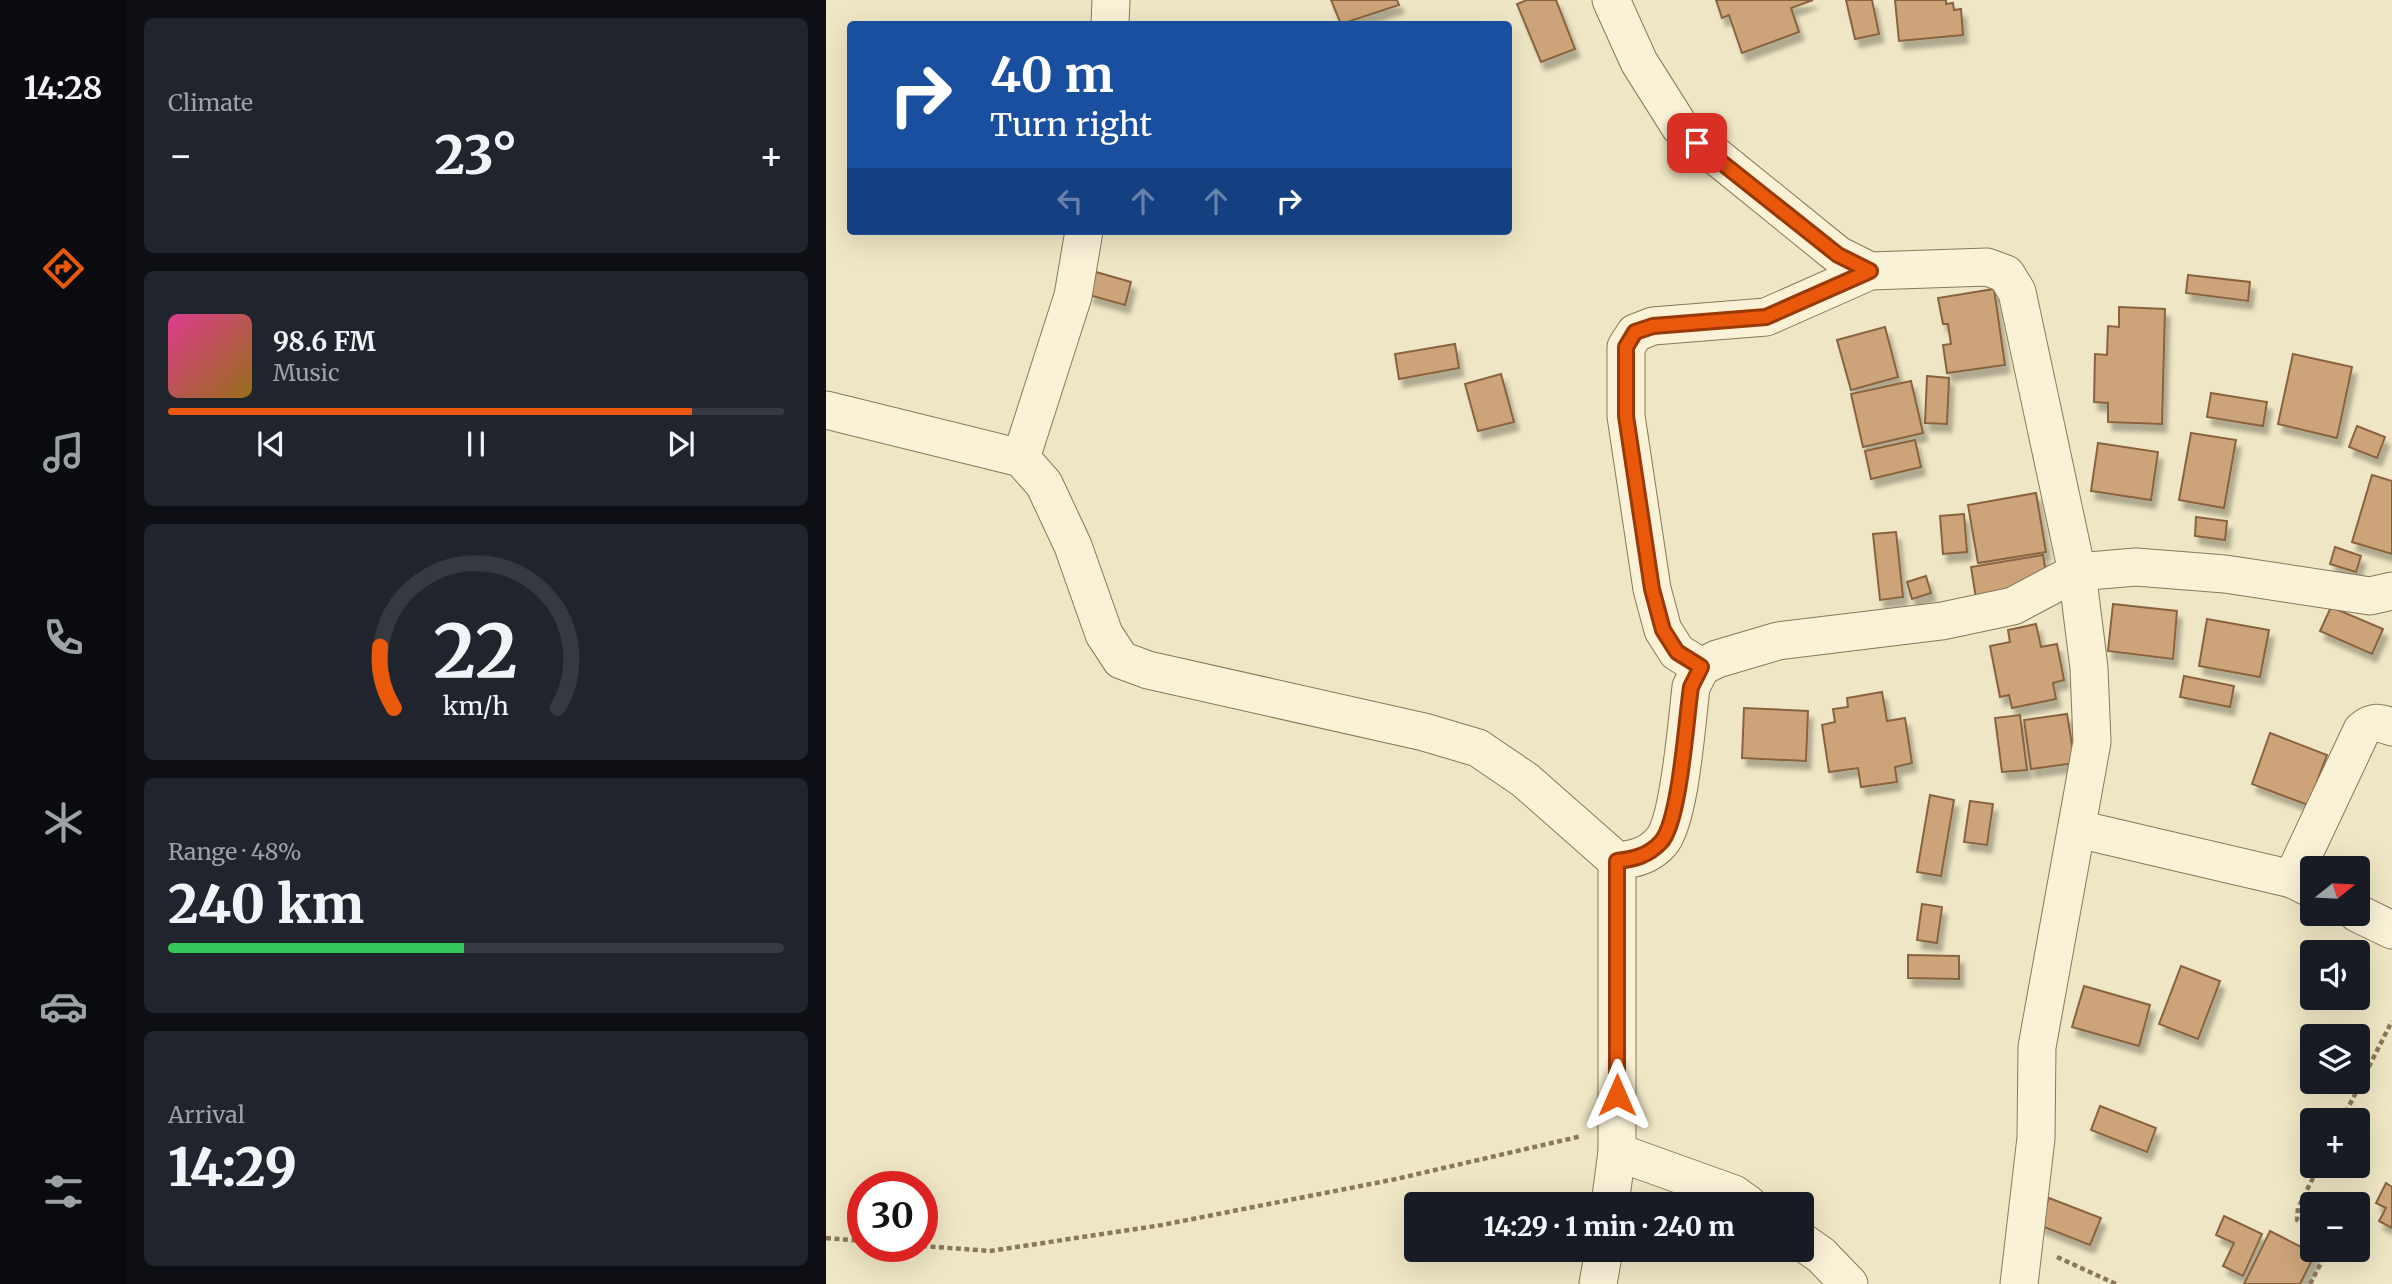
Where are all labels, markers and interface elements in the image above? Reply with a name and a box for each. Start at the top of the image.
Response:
text: 40 m [990,44,1114,105]
icon: right [875,49,966,140]
text: 14:28 [24,68,102,108]
text: Climate [168,88,253,117]
text: Turn right [990,105,1152,145]
pin [1667,113,1727,173]
text: 23° [435,123,518,188]
icon: arrive [1678,124,1716,162]
text: − [168,132,193,179]
text: + [759,132,784,179]
icon: left [1051,182,1089,220]
icon: ahead [1124,182,1162,220]
icon: ahead [1197,182,1235,220]
icon: right [1270,182,1308,220]
icon: directions [39,244,88,293]
text: 98.6 FM [273,325,376,358]
text: Music [273,358,340,387]
icon: previous [252,425,290,463]
icon: pause [457,425,495,463]
icon: next [662,425,700,463]
icon: music [39,428,88,477]
text: 22 [434,606,518,698]
icon: phone [39,613,88,662]
text: km/h [443,690,509,722]
icon: climate [39,798,88,847]
text: Range · 48% [168,837,302,866]
north arrow [2300,856,2370,926]
map controls [2300,856,2370,1262]
text: 240 km [168,872,364,937]
button: sound [2300,940,2370,1010]
icon: car [39,982,88,1031]
button: layers [2300,1024,2370,1094]
position arrow [1580,1058,1654,1132]
text: Arrival [168,1100,245,1129]
button: + [2300,1108,2370,1178]
text: 14:29 [168,1135,297,1200]
icon: filters [39,1167,88,1216]
speed limit sign: 30 [847,1171,938,1262]
button: − [2300,1192,2370,1262]
text: 14:29 · 1 min · 240 m [1483,1210,1735,1243]

